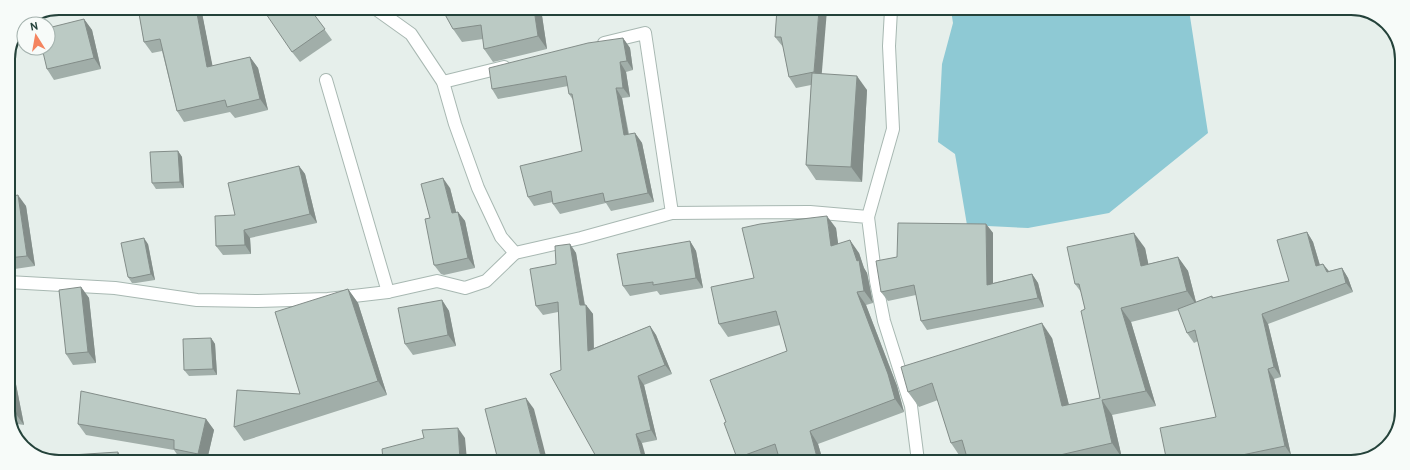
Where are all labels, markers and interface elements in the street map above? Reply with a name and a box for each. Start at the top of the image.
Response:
north arrow [16,16,56,56]
text: N [29,19,39,34]

